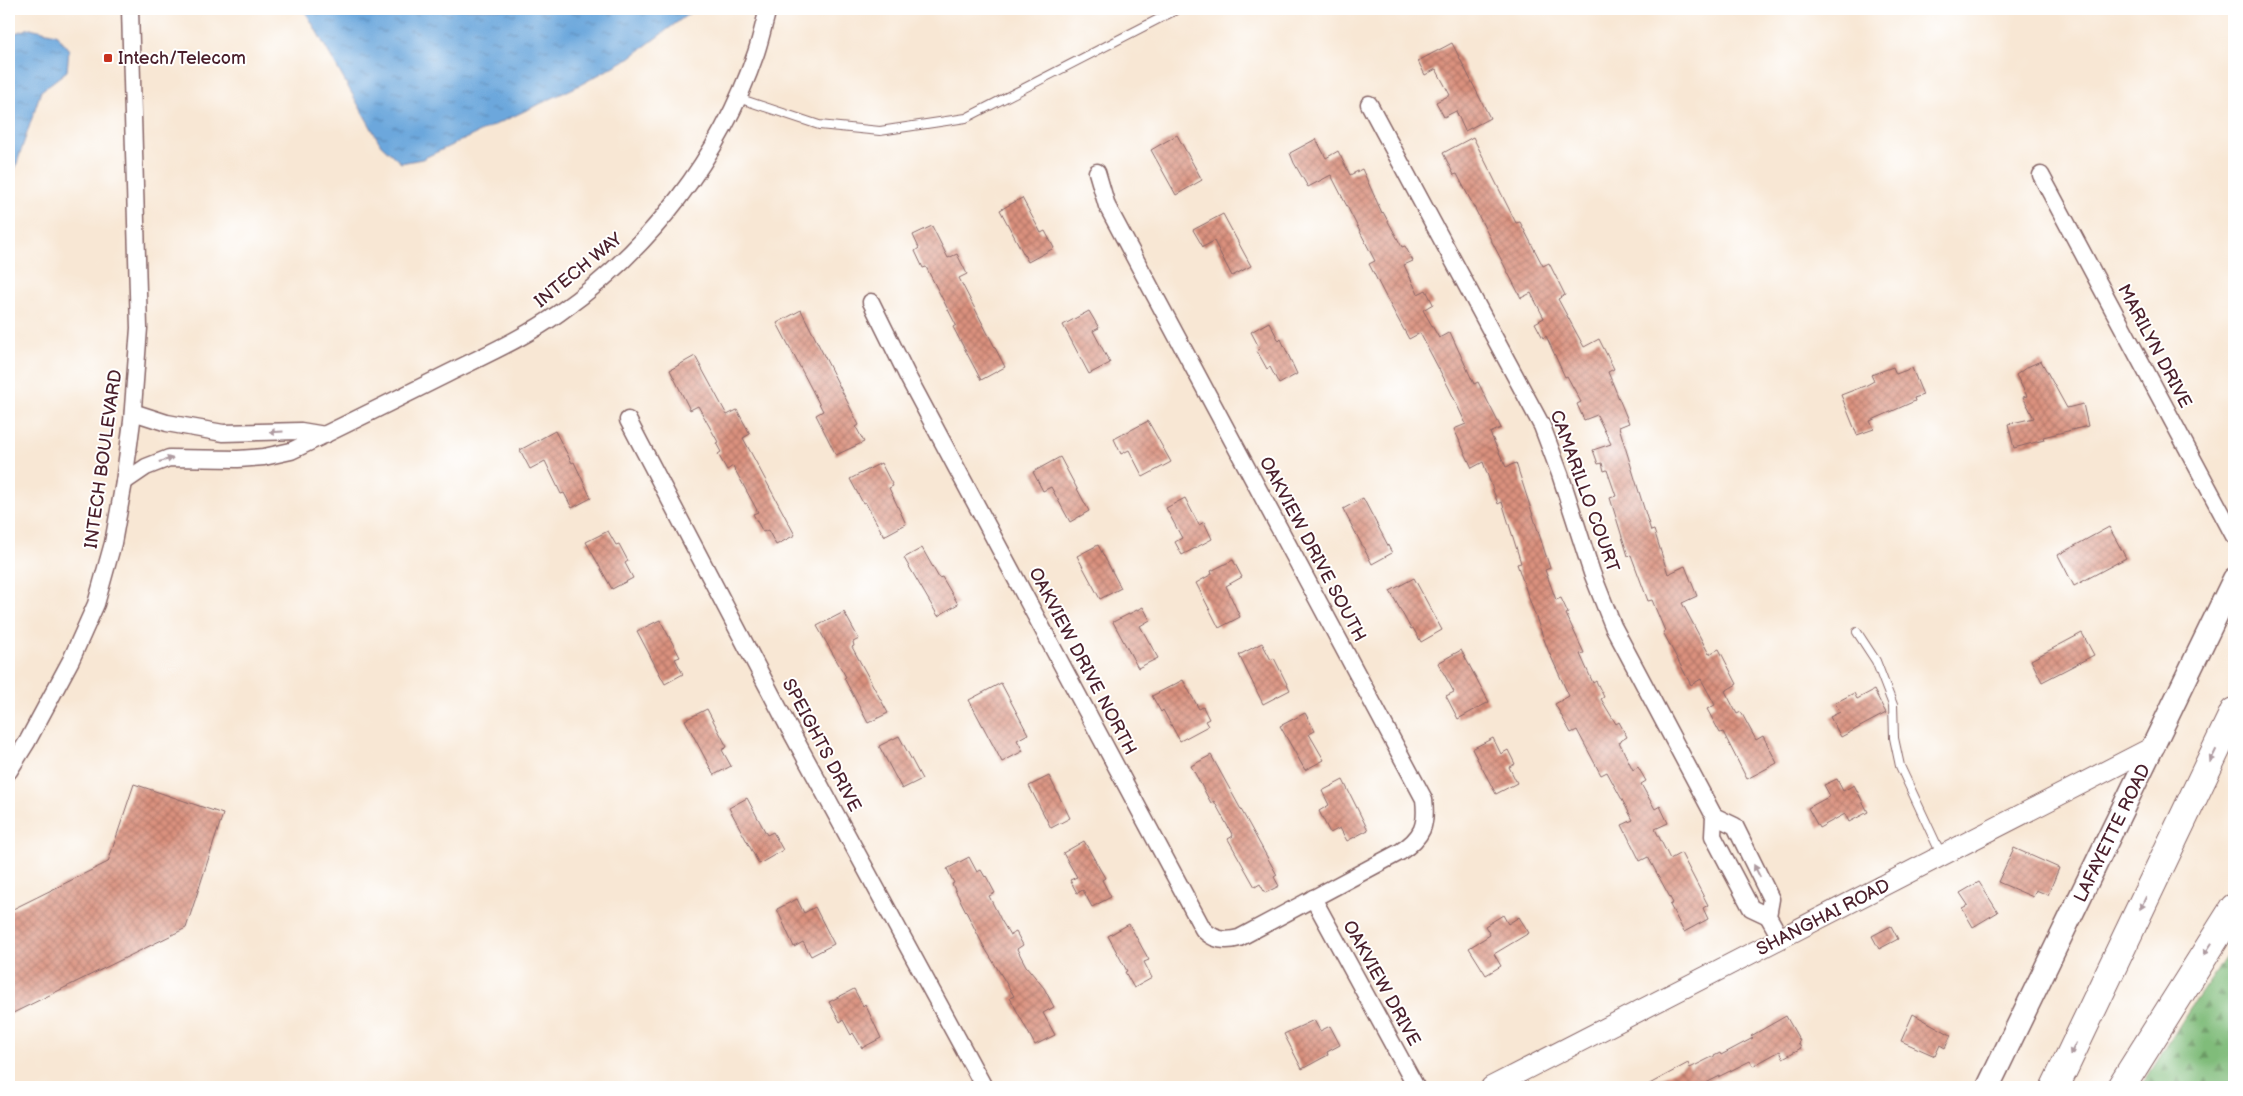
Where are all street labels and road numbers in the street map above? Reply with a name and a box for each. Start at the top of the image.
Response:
street label: INTECH WAY [530,228,627,312]
street label: MARILYN DRIVE [2113,281,2196,412]
street label: INTECH BOULEVARD [81,368,126,550]
street label: CAMARILLO COURT [1545,407,1624,575]
street label: OAKVIEW DRIVE SOUTH [1255,453,1370,645]
street label: OAKVIEW DRIVE NORTH [1024,564,1141,758]
street label: SPEIGHTS DRIVE [778,675,865,815]
street label: LAFAYETTE ROAD [2070,761,2155,906]
street label: SHANGHAI ROAD [1753,875,1893,960]
street label: OAKVIEW DRIVE [1338,917,1425,1050]

